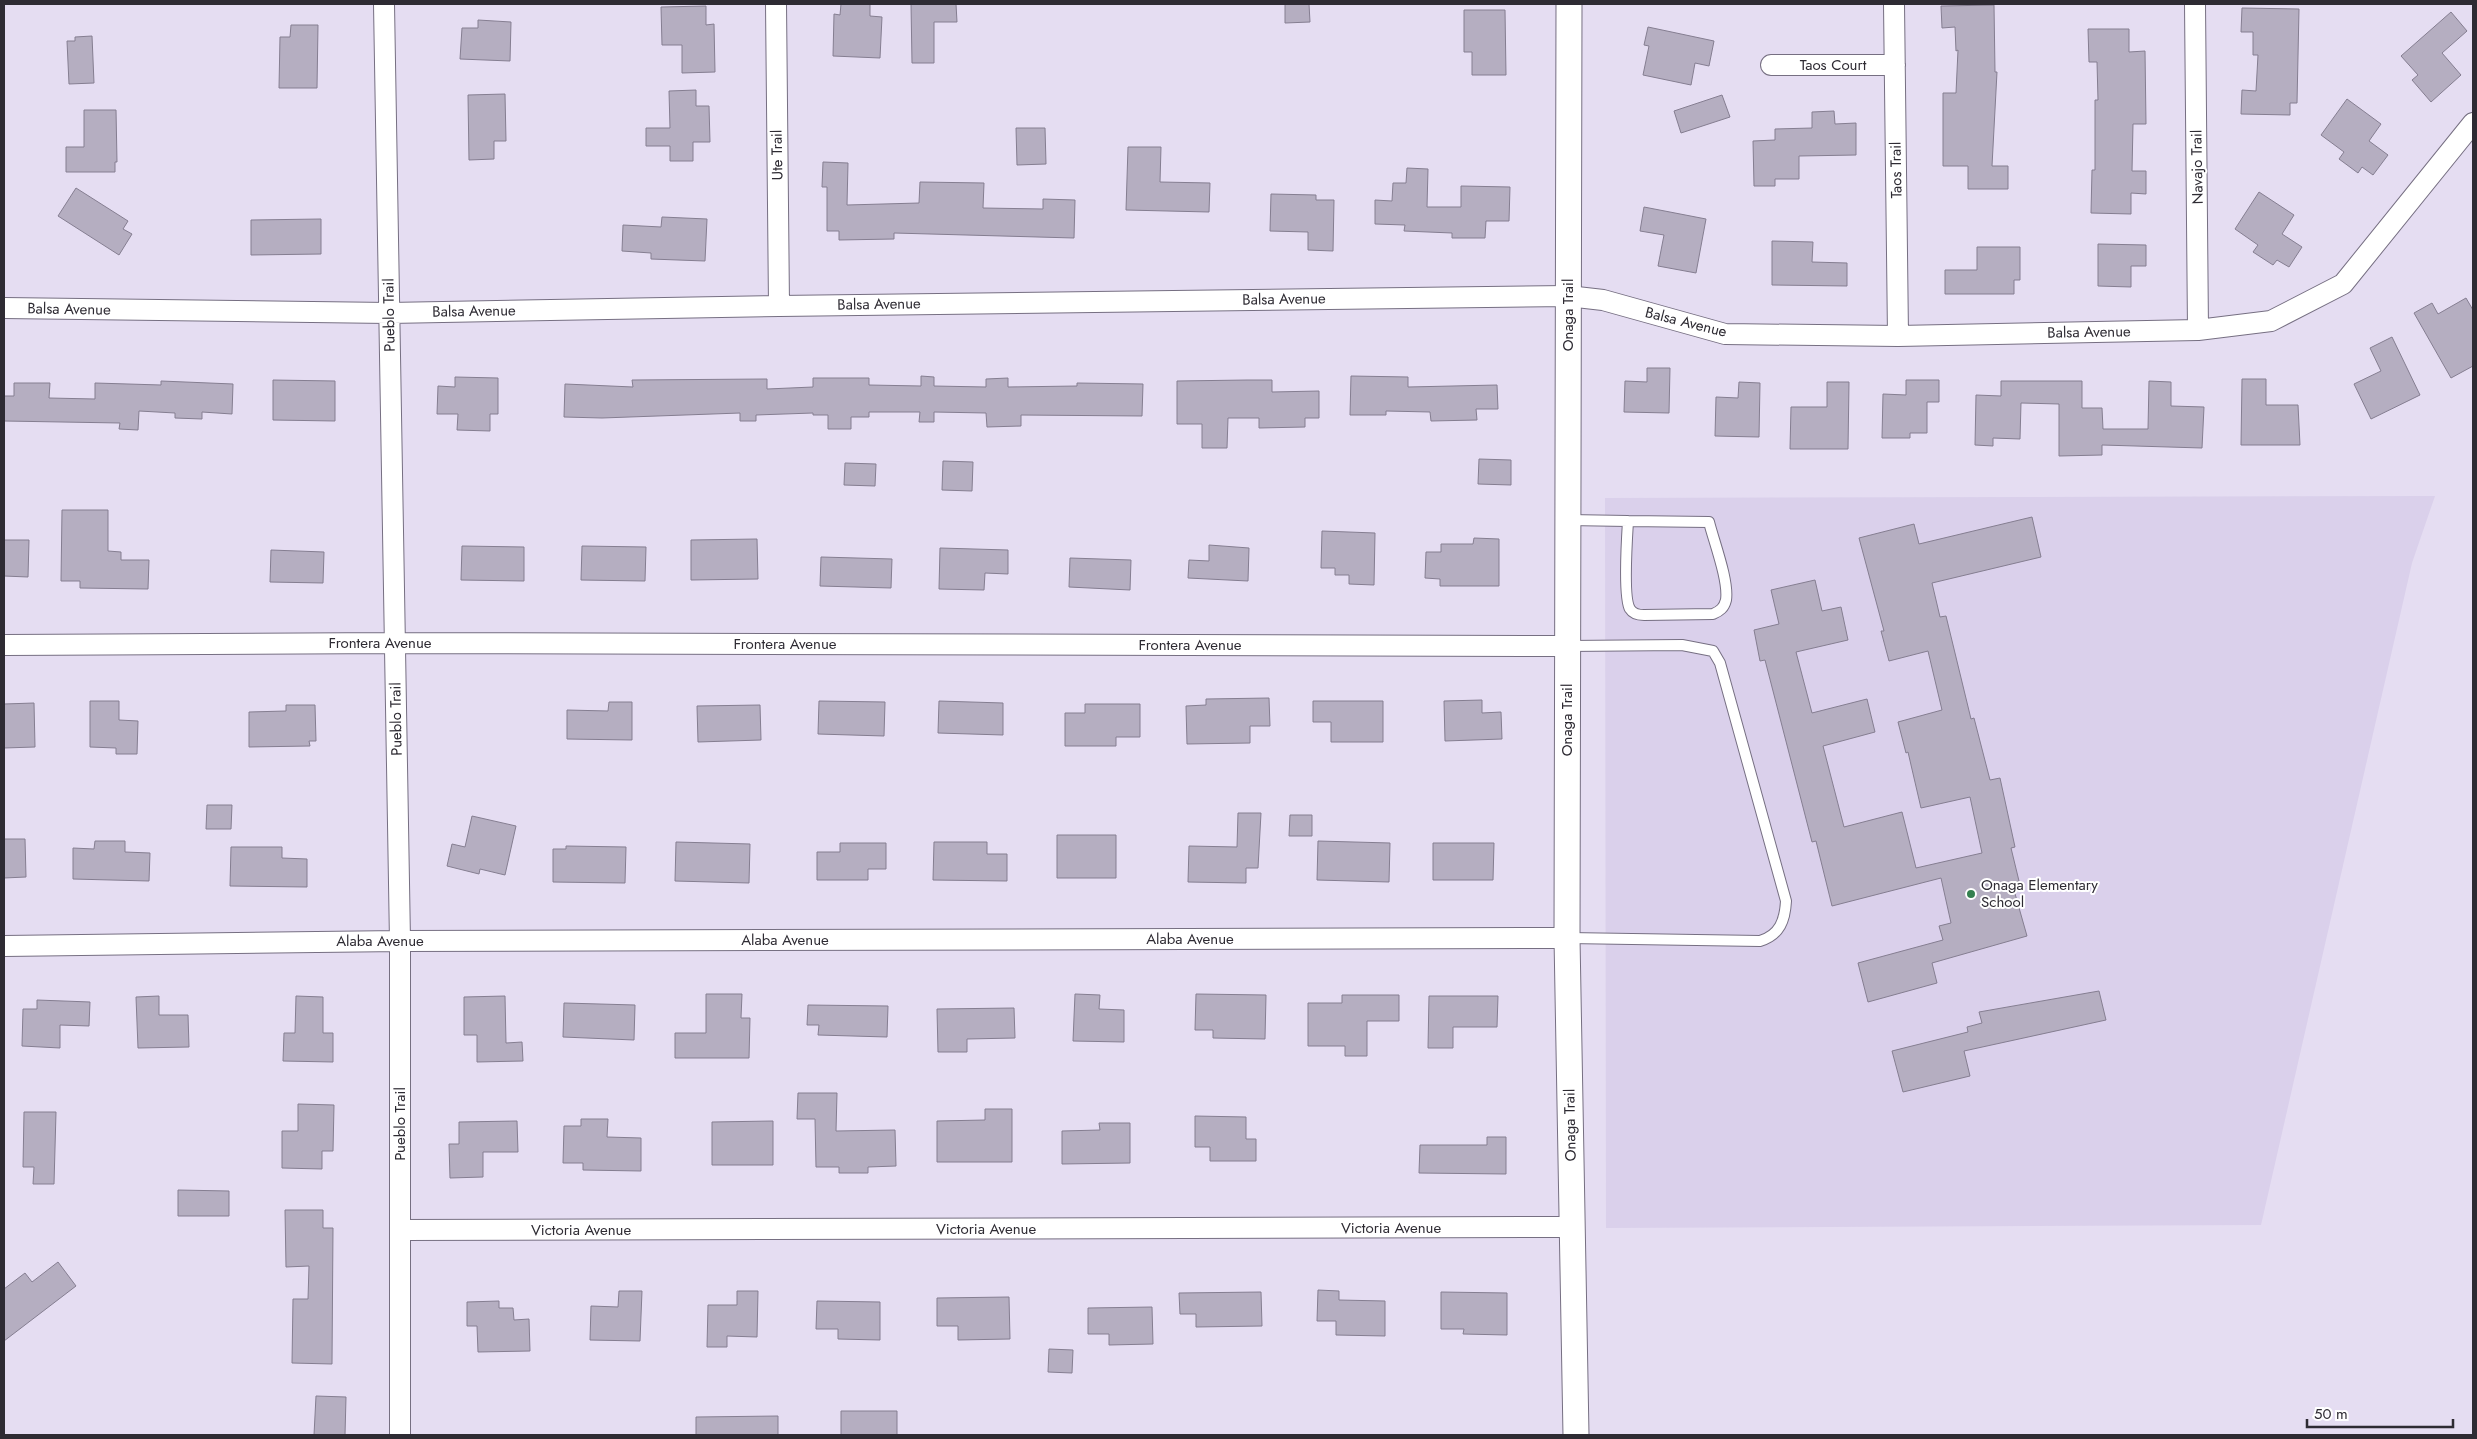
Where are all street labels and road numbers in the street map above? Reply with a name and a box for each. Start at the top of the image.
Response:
street label: Taos Court [1800,54,1867,76]
street label: Ute Trail [766,129,788,181]
street label: Navajo Trail [2185,130,2209,204]
street label: Taos Trail [1885,141,1907,199]
street label: Pueblo Trail [377,278,401,352]
street label: Onaga Trail [1557,279,1579,351]
street label: Balsa Avenue [1242,287,1326,311]
street label: Balsa Avenue [837,292,921,316]
street label: Balsa Avenue [27,297,111,321]
street label: Balsa Avenue [432,299,516,323]
street label: Balsa Avenue [1643,301,1729,343]
street label: Balsa Avenue [2047,320,2131,344]
street label: Frontera Avenue [328,632,432,654]
street label: Frontera Avenue [733,633,837,655]
street label: Frontera Avenue [1138,634,1242,656]
street label: Pueblo Trail [384,682,408,756]
street label: Onaga Trail [1556,684,1578,756]
street label: Alaba Avenue [1146,928,1234,950]
street label: Alaba Avenue [741,929,829,951]
street label: Alaba Avenue [336,930,424,952]
street label: Pueblo Trail [389,1087,411,1161]
street label: Onaga Trail [1558,1088,1582,1162]
street label: Victoria Avenue [1341,1217,1441,1239]
street label: Victoria Avenue [936,1218,1036,1240]
street label: Victoria Avenue [531,1219,631,1241]

